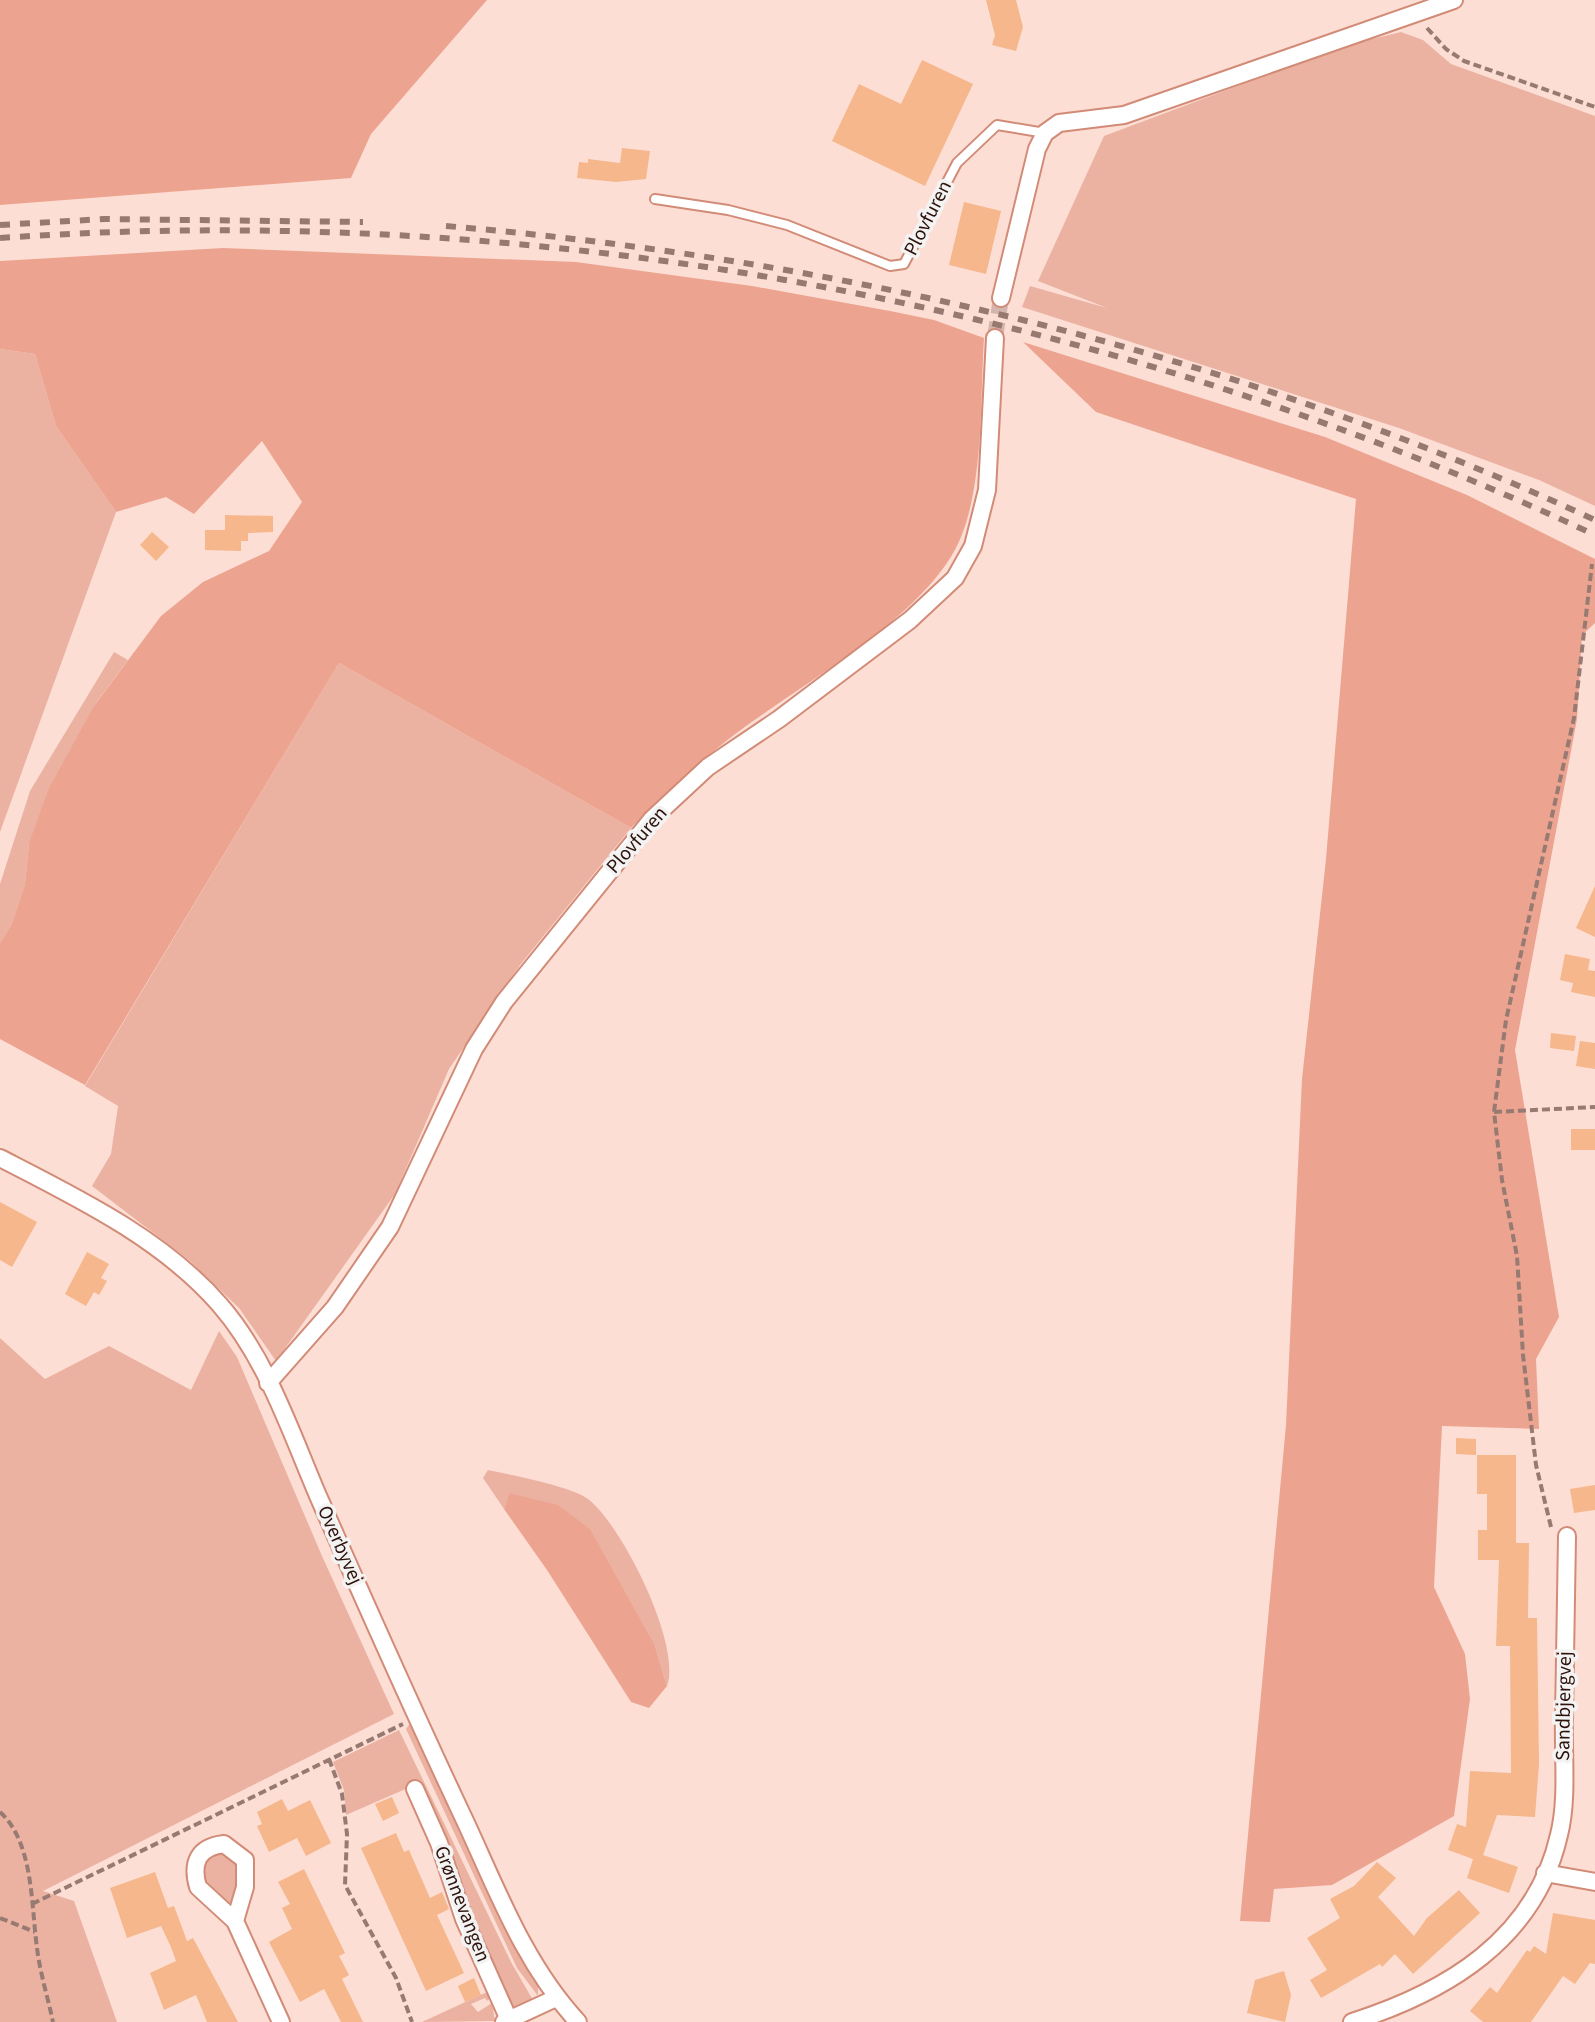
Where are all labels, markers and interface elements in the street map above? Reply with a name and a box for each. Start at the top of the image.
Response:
street label: Plovfuren [897,176,959,260]
street label: Plovfuren [600,800,674,880]
street label: Overbyvej [310,1501,370,1589]
street label: Sandbjergvej [1549,1651,1579,1761]
street label: Grønnevangen [427,1842,497,1966]

